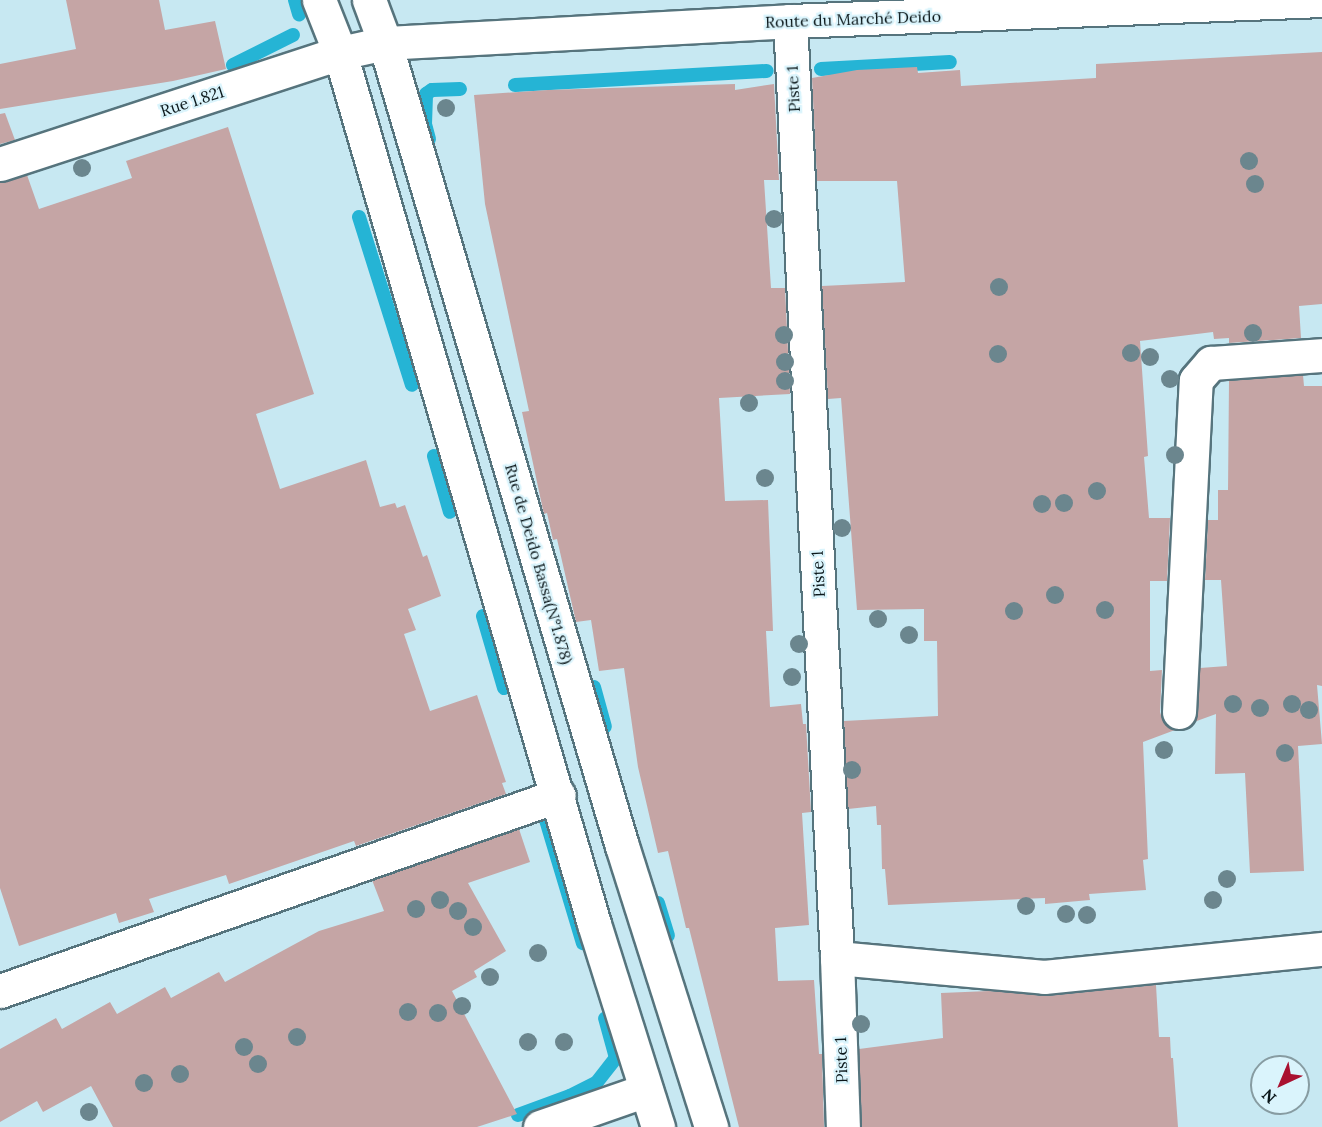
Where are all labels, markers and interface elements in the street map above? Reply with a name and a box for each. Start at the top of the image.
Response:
street label: Route du Marché Deido [765,6,941,32]
street label: Piste 1 [782,65,804,113]
street label: Rue 1.821 [158,82,226,120]
street label: Rue de Deido Bassa(N°1.878) [501,462,577,666]
street label: Piste 1 [807,550,829,598]
street label: Piste 1 [831,1036,851,1084]
north arrow [1250,1055,1310,1115]
text: N [1257,1085,1280,1108]

